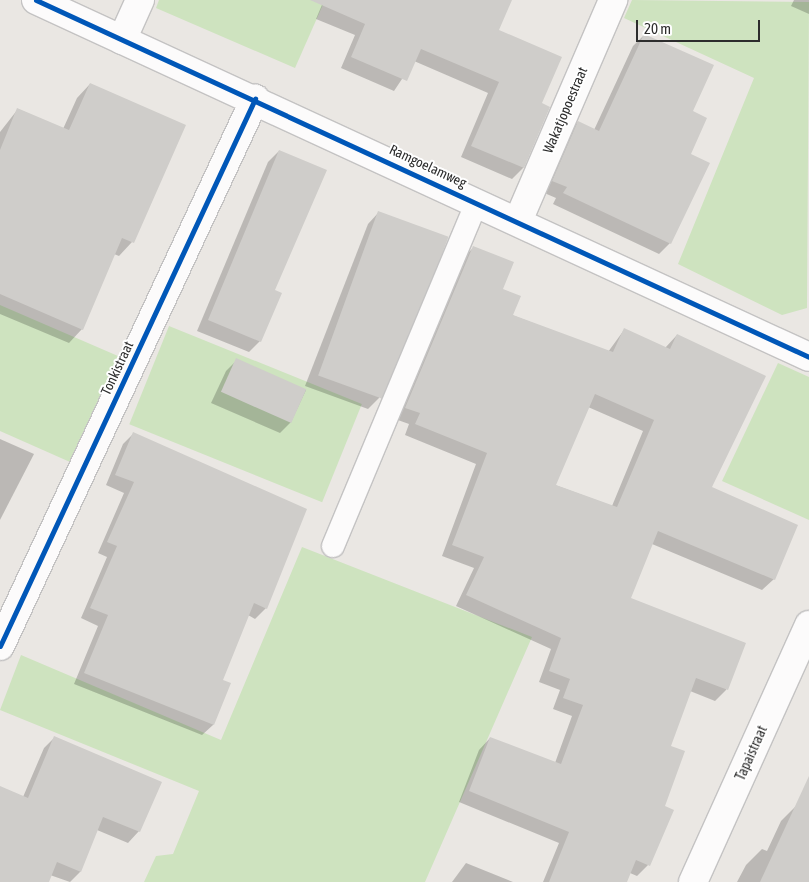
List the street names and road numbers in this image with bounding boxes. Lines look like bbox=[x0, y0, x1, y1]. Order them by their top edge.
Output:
street label: Wakatjopoestraat bbox=[539, 64, 591, 156]
street label: Ramgoelamweg bbox=[387, 141, 469, 191]
street label: Tonkistraat bbox=[97, 338, 137, 398]
street label: Tapaistraat bbox=[732, 723, 770, 783]

